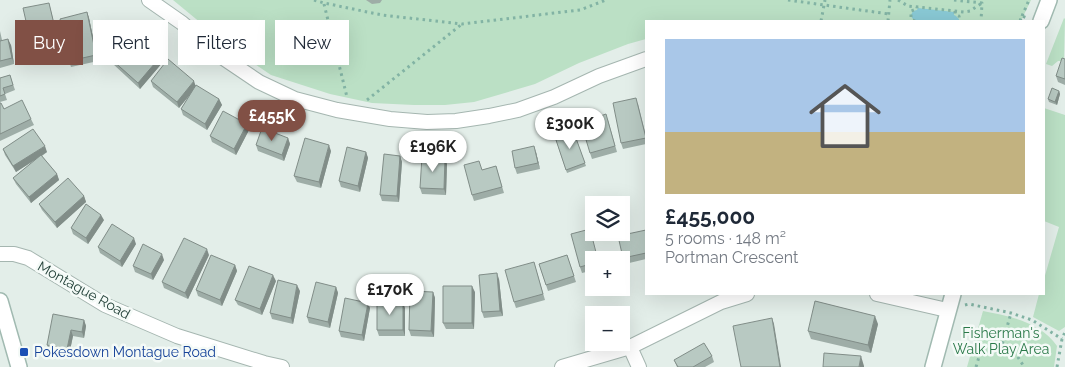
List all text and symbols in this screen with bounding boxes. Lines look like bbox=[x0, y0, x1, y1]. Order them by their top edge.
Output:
chip: Buy bbox=[15, 20, 83, 65]
chip: Rent bbox=[93, 20, 168, 65]
chip: Filters bbox=[178, 20, 265, 65]
chip: New bbox=[275, 20, 349, 65]
icon: home bbox=[800, 71, 890, 161]
pin: £455K bbox=[237, 100, 307, 142]
text: £455K bbox=[249, 106, 295, 125]
pin: £300K bbox=[535, 108, 605, 150]
text: £300K bbox=[546, 114, 594, 133]
pin: £196K bbox=[398, 130, 468, 173]
text: £196K bbox=[410, 137, 456, 156]
map controls bbox=[585, 196, 630, 351]
button: layers bbox=[585, 196, 630, 241]
text: £455,000 bbox=[665, 204, 755, 229]
text: 5 rooms · 148 m² bbox=[665, 229, 786, 248]
text: Portman Crescent bbox=[665, 248, 798, 267]
button: + bbox=[585, 251, 630, 296]
street label: Montague Road bbox=[35, 258, 133, 322]
pin: £170K bbox=[355, 274, 425, 316]
text: £170K bbox=[367, 280, 413, 299]
button: − bbox=[585, 306, 630, 351]
park label: Fisherman's Walk Play Area bbox=[953, 325, 1049, 357]
place label: Pokesdown Montague Road bbox=[34, 344, 216, 360]
marker: Pokesdown Montague Road bbox=[18, 346, 30, 358]

